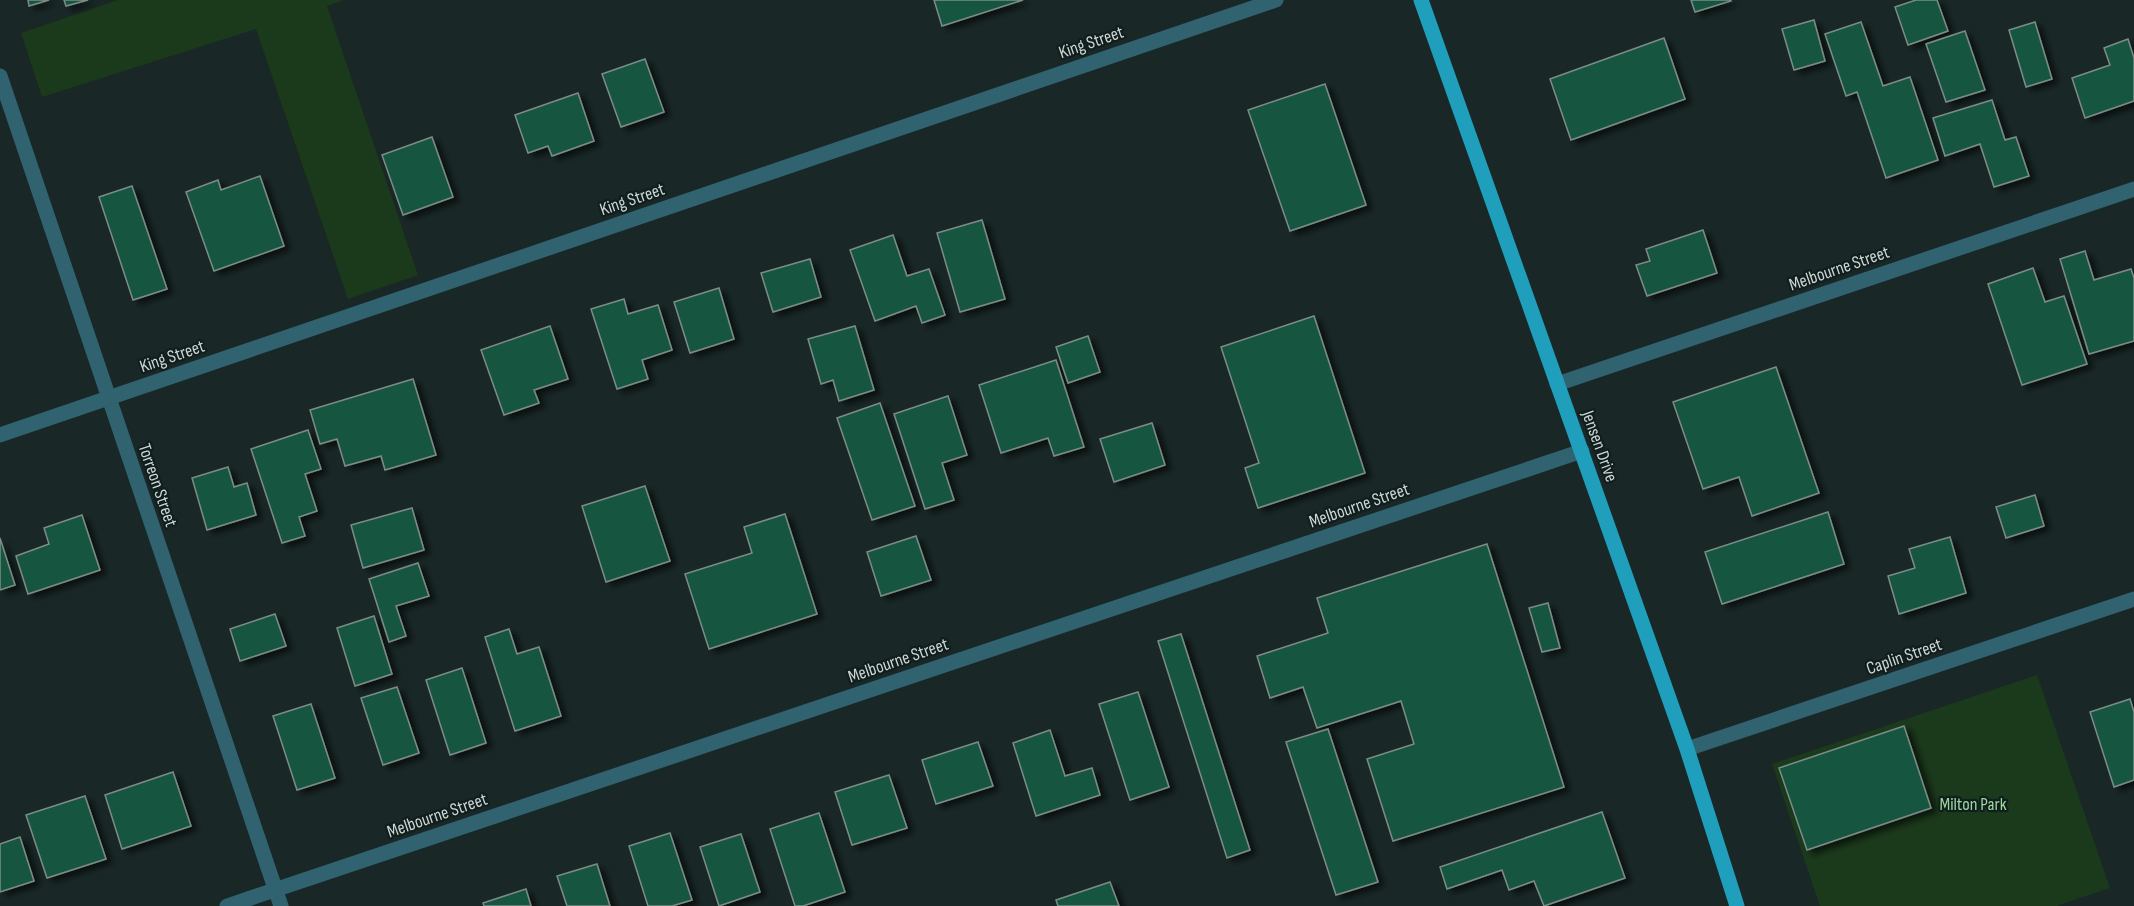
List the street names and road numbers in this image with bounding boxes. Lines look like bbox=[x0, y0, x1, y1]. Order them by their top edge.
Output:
street label: King Street bbox=[1056, 21, 1127, 63]
street label: King Street bbox=[597, 178, 668, 220]
street label: Melbourne Street bbox=[1786, 241, 1893, 295]
street label: King Street bbox=[137, 335, 208, 377]
street label: Jensen Drive bbox=[1577, 407, 1622, 485]
street label: Torreon Street bbox=[133, 441, 182, 530]
street label: Melbourne Street bbox=[1306, 478, 1413, 532]
street label: Melbourne Street bbox=[845, 633, 952, 687]
street label: Caplin Street bbox=[1864, 634, 1945, 679]
street label: Melbourne Street bbox=[384, 788, 491, 842]

